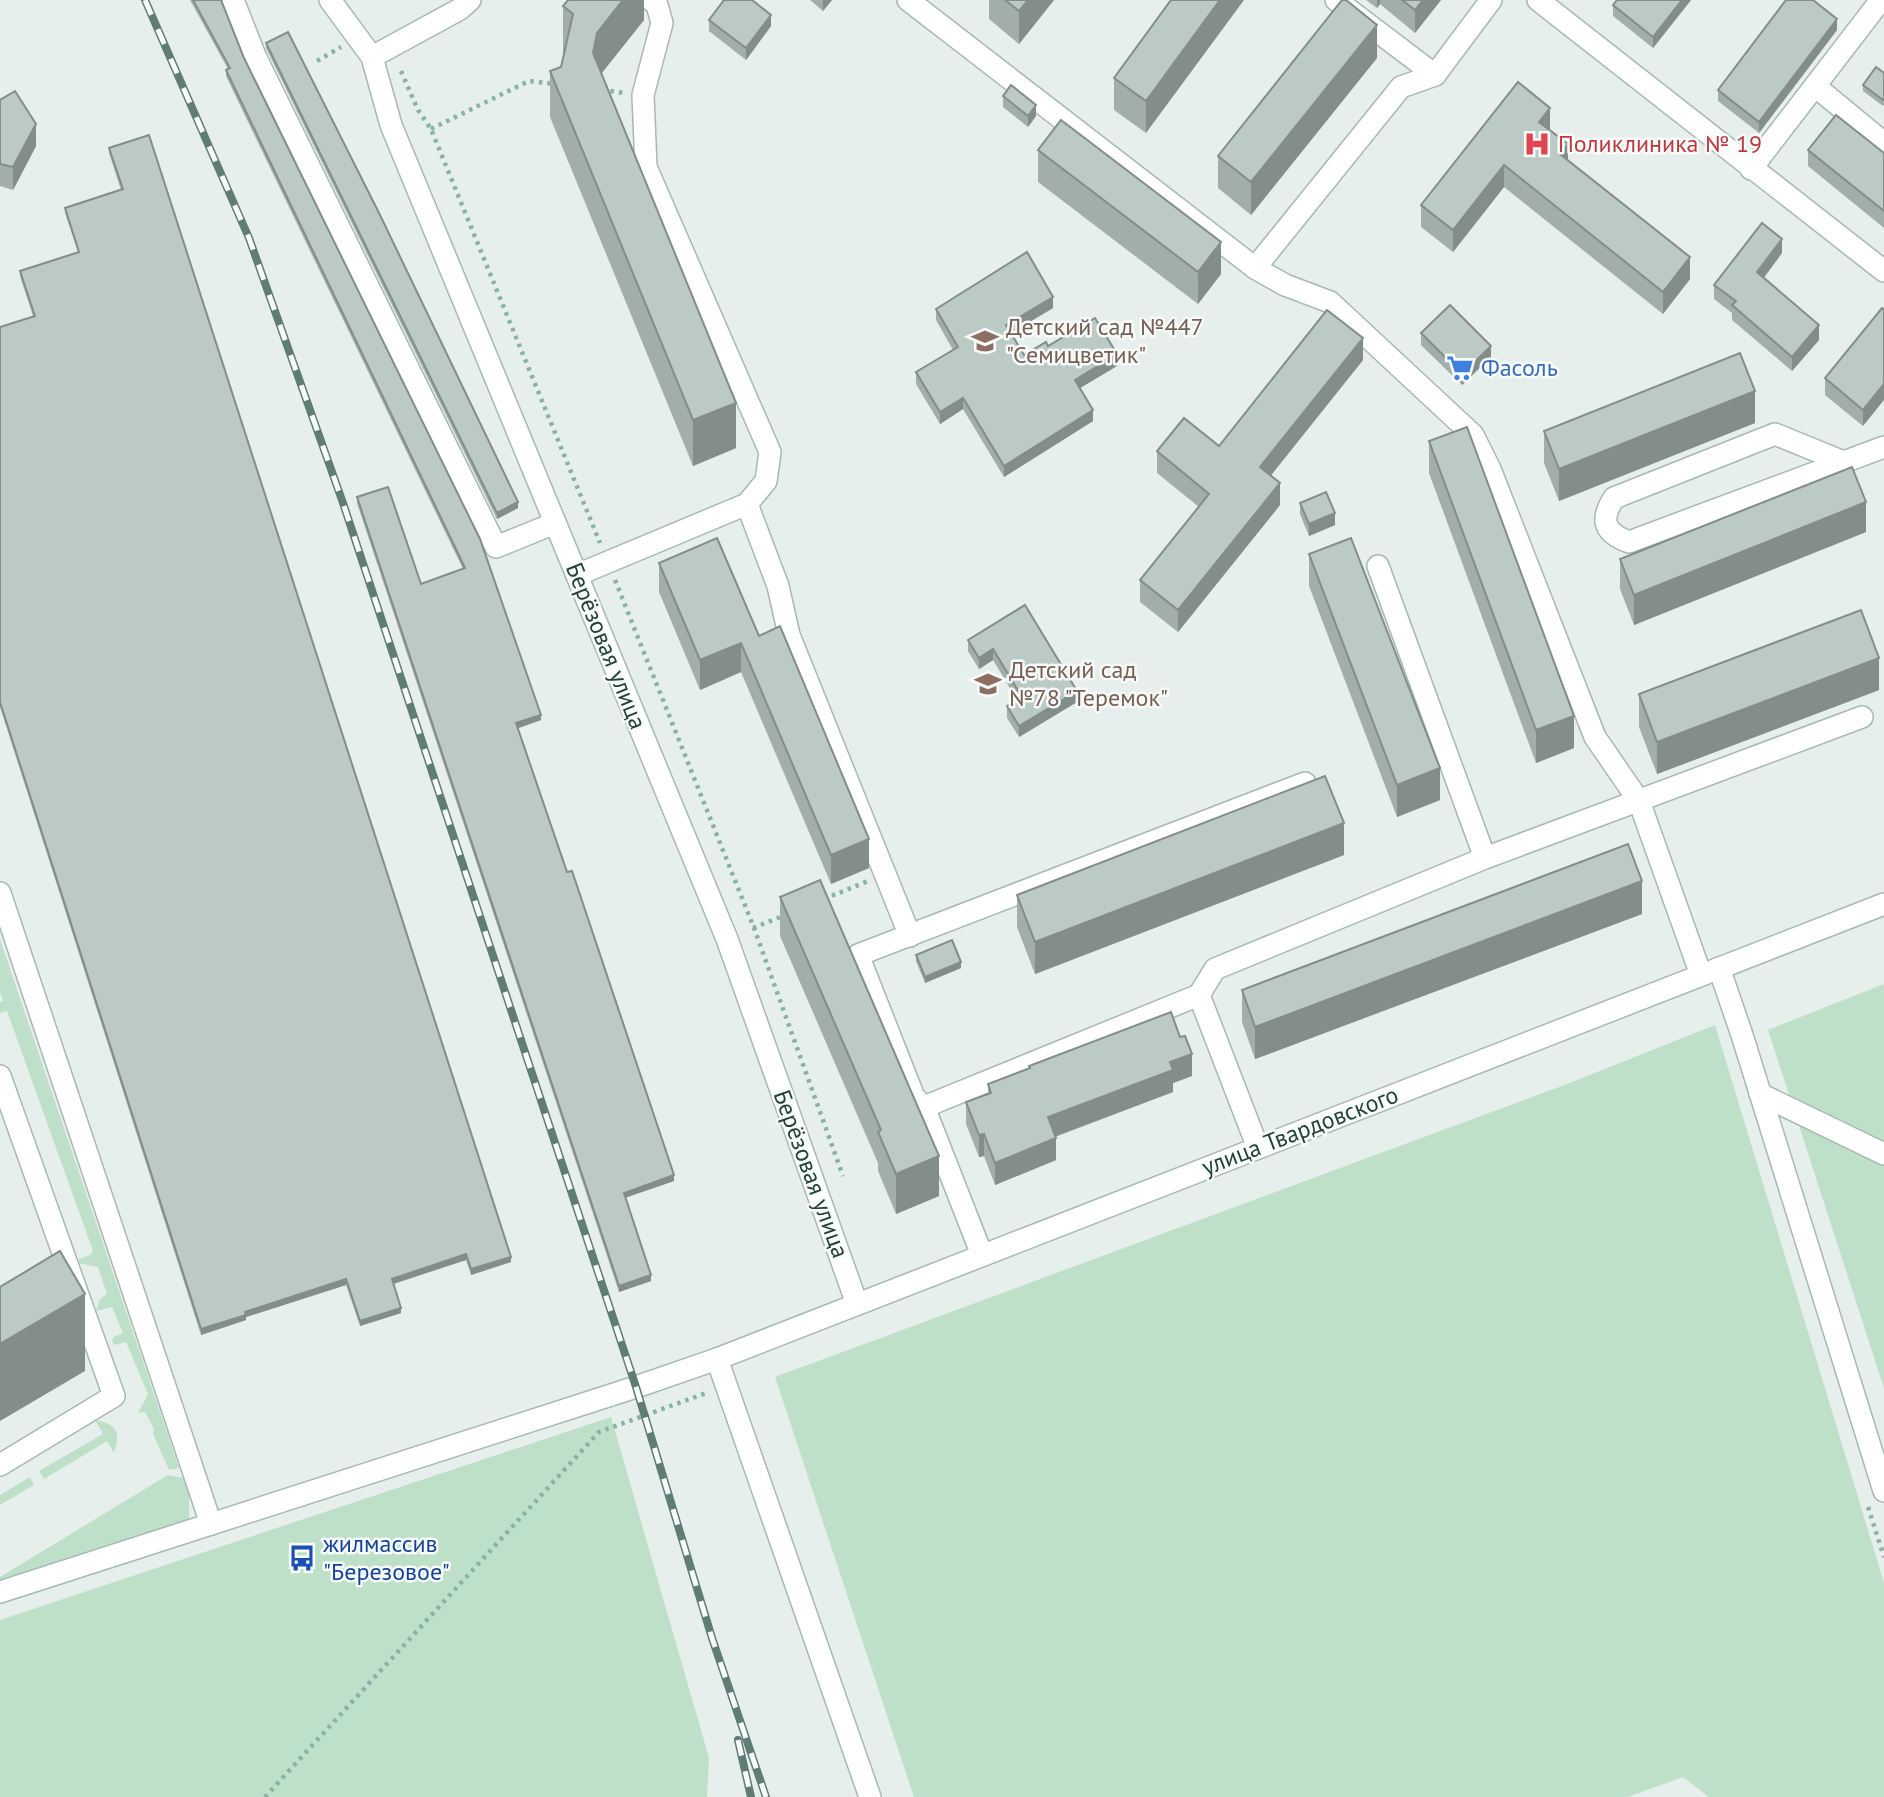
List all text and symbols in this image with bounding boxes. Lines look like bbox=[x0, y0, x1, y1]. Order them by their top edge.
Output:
place label: Поликлиника № 19 bbox=[1558, 128, 1762, 159]
hospital icon: Поликлиника № 19 bbox=[1522, 129, 1552, 159]
place label: Детский сад №447 "Семицветик" bbox=[1006, 311, 1204, 370]
school or university icon: Детский сад №447 "Семицветик" bbox=[970, 326, 1000, 356]
place label: Фасоль bbox=[1481, 352, 1558, 383]
supermarket icon: Фасоль bbox=[1445, 353, 1475, 383]
street label: Берёзовая улица bbox=[559, 558, 654, 734]
place label: Детский сад №78 "Теремок" bbox=[1009, 654, 1168, 713]
school or university icon: Детский сад №78 "Теремок" bbox=[973, 669, 1003, 699]
street label: улица Твардовского bbox=[1197, 1079, 1403, 1182]
street label: Берёзовая улица bbox=[767, 1085, 856, 1262]
place label: жилмассив "Березовое" bbox=[323, 1528, 450, 1587]
bus stop icon: жилмассив "Березовое" bbox=[287, 1543, 317, 1573]

